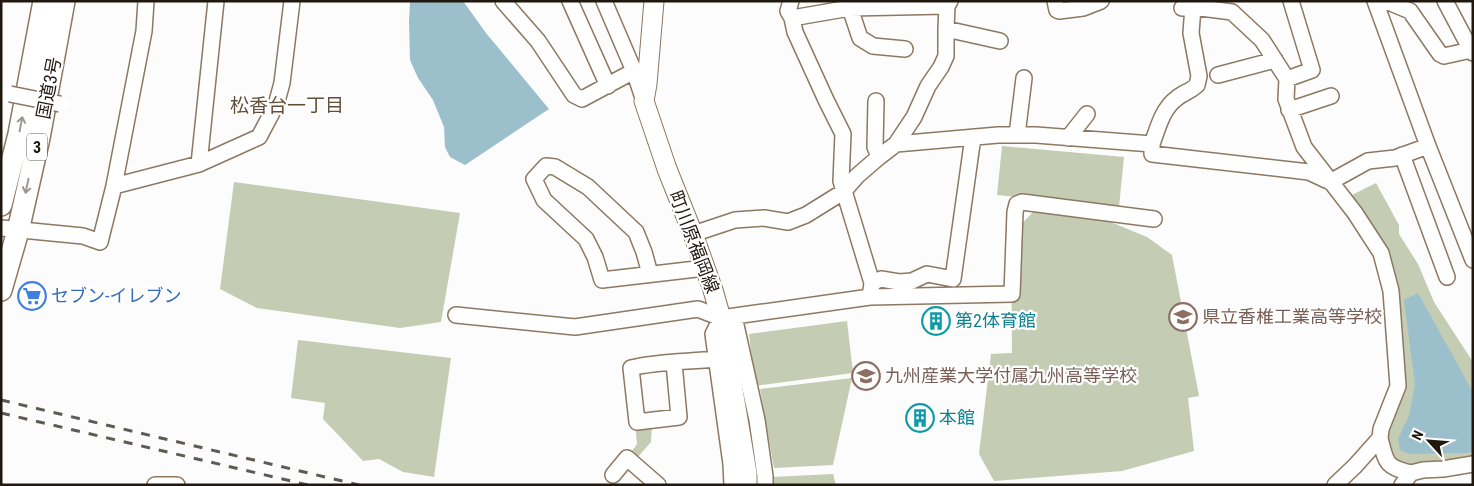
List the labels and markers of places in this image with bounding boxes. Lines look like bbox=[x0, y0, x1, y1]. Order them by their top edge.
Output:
supermarket icon: セブン-イレブン bbox=[17, 281, 47, 311]
place label: セブン-イレブン bbox=[51, 285, 181, 306]
school or university icon: 県立香椎工業高等学校 bbox=[1168, 302, 1198, 332]
building icon: 第2体育館 bbox=[921, 306, 951, 336]
place label: 県立香椎工業高等学校 bbox=[1202, 306, 1382, 327]
place label: 第2体育館 bbox=[955, 310, 1036, 331]
school or university icon: 九州産業大学付属九州高等学校 bbox=[851, 361, 881, 391]
place label: 九州産業大学付属九州高等学校 bbox=[885, 365, 1137, 386]
building icon: 本館 bbox=[905, 403, 935, 433]
place label: 本館 bbox=[939, 407, 975, 428]

